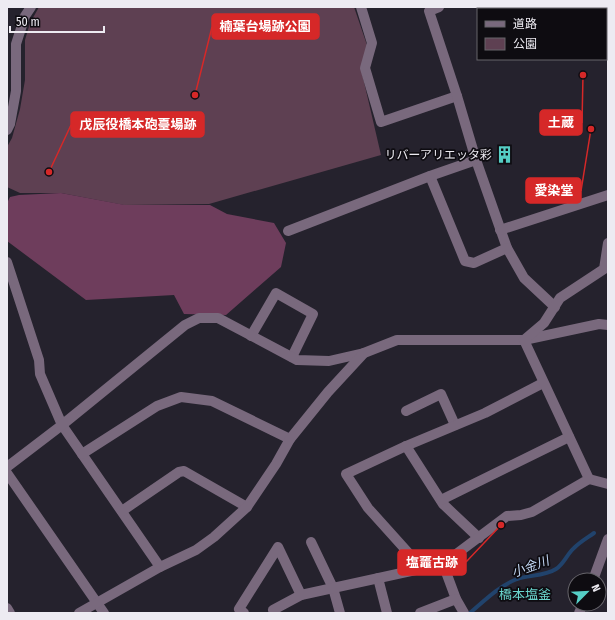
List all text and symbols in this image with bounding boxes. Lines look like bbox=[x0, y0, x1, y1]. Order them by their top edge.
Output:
scale bar bbox=[10, 8, 104, 34]
legend bbox=[477, 8, 607, 60]
callout: 楠葉台場跡公園 bbox=[212, 14, 319, 39]
text: 50 m bbox=[16, 15, 40, 29]
text: 道路 bbox=[513, 17, 537, 31]
text: 楠葉台場跡公園 bbox=[219, 19, 311, 34]
text: 公園 bbox=[513, 37, 537, 51]
callout: 土蔵 bbox=[540, 110, 582, 135]
callout: 戊辰役橋本砲臺場跡 bbox=[71, 112, 204, 137]
text: 土蔵 bbox=[548, 115, 574, 130]
text: 戊辰役橋本砲臺場跡 bbox=[79, 117, 197, 132]
building icon: リバーアリエッタ彩 bbox=[495, 145, 515, 165]
place label: リバーアリエッタ彩 bbox=[384, 148, 492, 162]
callout: 愛染堂 bbox=[526, 178, 581, 203]
text: 愛染堂 bbox=[534, 183, 574, 198]
callout: 塩竈古跡 bbox=[398, 550, 466, 575]
water label: 小金川 bbox=[509, 552, 553, 580]
text: 塩竈古跡 bbox=[406, 555, 458, 570]
north arrow bbox=[567, 572, 607, 612]
text: N bbox=[588, 582, 603, 594]
district label: 橋本塩釜 bbox=[499, 587, 551, 602]

